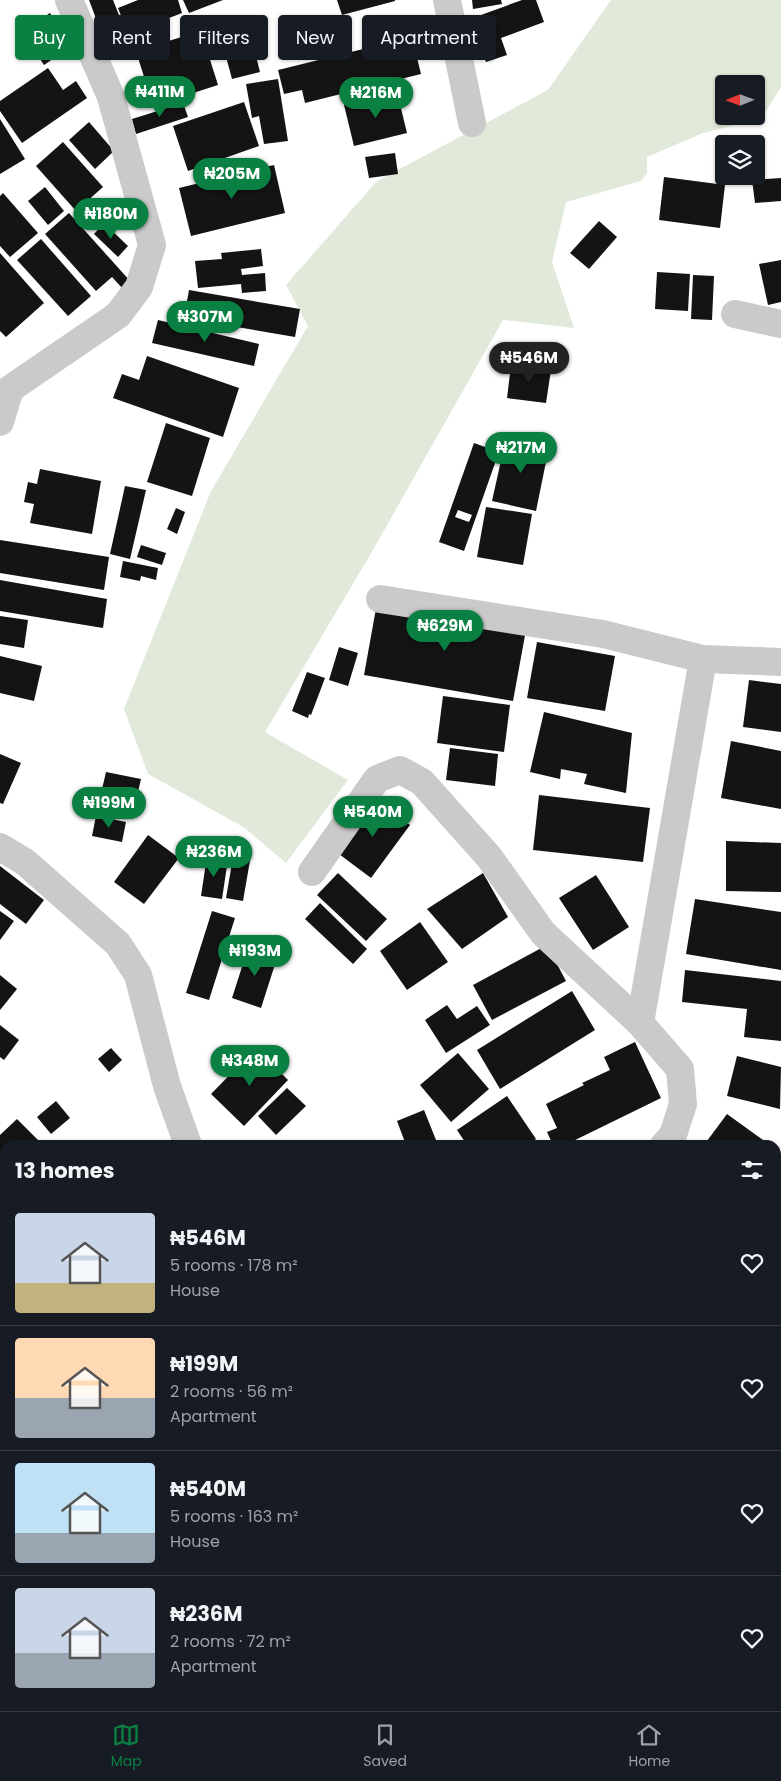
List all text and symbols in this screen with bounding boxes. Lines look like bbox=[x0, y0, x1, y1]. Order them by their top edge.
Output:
chip: Buy bbox=[15, 15, 84, 60]
chip: Rent bbox=[94, 15, 170, 60]
chip: Filters bbox=[180, 15, 268, 60]
chip: New bbox=[278, 15, 352, 60]
chip: Apartment bbox=[362, 15, 496, 60]
north arrow bbox=[715, 75, 765, 125]
map controls bbox=[715, 75, 765, 185]
pin: ₦411M bbox=[125, 76, 195, 118]
pin: ₦216M bbox=[341, 76, 411, 119]
text: ₦411M bbox=[135, 80, 185, 103]
text: ₦216M bbox=[350, 81, 402, 104]
button: layers bbox=[715, 135, 765, 185]
pin: ₦205M bbox=[197, 158, 267, 200]
text: ₦205M bbox=[204, 162, 260, 185]
pin: ₦180M bbox=[76, 198, 146, 240]
text: ₦180M bbox=[84, 202, 138, 225]
pin: ₦307M bbox=[170, 300, 240, 343]
text: ₦307M bbox=[178, 305, 232, 328]
pin: ₦546M bbox=[494, 342, 564, 384]
text: ₦546M bbox=[500, 346, 558, 369]
pin: ₦217M bbox=[486, 432, 556, 474]
text: ₦217M bbox=[496, 436, 546, 459]
pin: ₦629M bbox=[410, 610, 480, 652]
text: ₦629M bbox=[417, 614, 473, 637]
pin: ₦199M bbox=[74, 786, 144, 829]
text: ₦199M bbox=[83, 791, 135, 814]
pin: ₦540M bbox=[338, 796, 408, 838]
text: ₦540M bbox=[344, 800, 402, 823]
pin: ₦236M bbox=[179, 836, 249, 878]
text: ₦236M bbox=[186, 840, 242, 863]
pin: ₦193M bbox=[220, 934, 290, 977]
text: ₦193M bbox=[229, 939, 281, 962]
pin: ₦348M bbox=[215, 1044, 285, 1087]
text: ₦348M bbox=[221, 1049, 279, 1072]
text: 13 homes bbox=[15, 1156, 114, 1185]
icon: filters bbox=[738, 1156, 766, 1184]
text: ₦546M bbox=[170, 1223, 246, 1252]
icon: home bbox=[55, 1233, 115, 1293]
icon: heart bbox=[738, 1249, 766, 1277]
text: 5 rooms · 178 m² bbox=[170, 1254, 298, 1277]
text: House bbox=[170, 1279, 220, 1302]
text: ₦199M bbox=[170, 1349, 238, 1378]
icon: home bbox=[55, 1358, 115, 1418]
icon: heart bbox=[738, 1374, 766, 1402]
text: 2 rooms · 56 m² bbox=[170, 1380, 293, 1403]
text: Apartment bbox=[170, 1405, 257, 1428]
text: ₦540M bbox=[170, 1474, 246, 1503]
icon: home bbox=[55, 1483, 115, 1543]
icon: heart bbox=[738, 1499, 766, 1527]
text: 5 rooms · 163 m² bbox=[170, 1505, 298, 1528]
text: House bbox=[170, 1530, 220, 1553]
text: ₦236M bbox=[170, 1599, 243, 1628]
icon: home bbox=[55, 1608, 115, 1668]
icon: heart bbox=[738, 1624, 766, 1652]
text: 2 rooms · 72 m² bbox=[170, 1630, 291, 1653]
text: Apartment bbox=[170, 1655, 257, 1678]
tab: Map bbox=[111, 1721, 142, 1772]
tab: Saved bbox=[363, 1721, 407, 1772]
tab: Home bbox=[628, 1721, 670, 1772]

